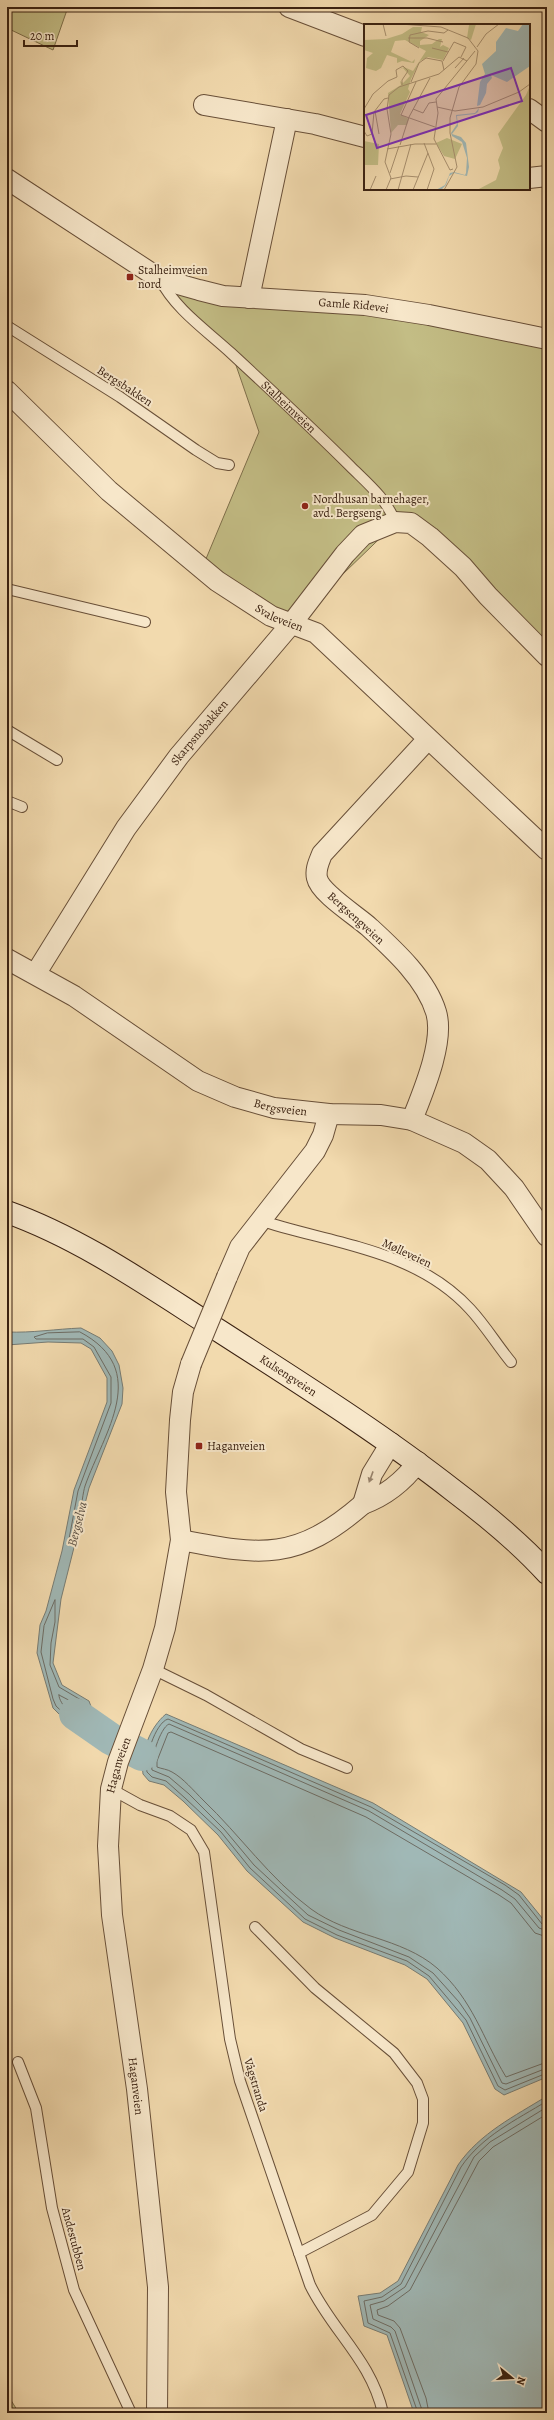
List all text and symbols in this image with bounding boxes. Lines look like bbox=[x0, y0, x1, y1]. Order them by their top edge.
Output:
scale bar bbox=[24, 22, 77, 48]
inset map bbox=[364, 24, 530, 190]
text: 20 m bbox=[30, 28, 54, 44]
place label: Stalheimveien nord bbox=[138, 262, 208, 292]
marker: Stalheimveien nord bbox=[125, 272, 135, 282]
street label: Gamle Ridevei bbox=[318, 294, 390, 317]
street label: Bergsbakken bbox=[94, 362, 156, 410]
street label: Stalheimveien bbox=[258, 377, 320, 437]
place label: Nordhusan barnehager, avd. Bergseng bbox=[313, 491, 429, 521]
marker: Nordhusan barnehager, avd. Bergseng bbox=[300, 501, 310, 511]
street label: Svaleveien bbox=[252, 600, 306, 636]
street label: Skarpsnobakken bbox=[167, 696, 232, 769]
street label: Bergsengveien bbox=[324, 888, 388, 948]
street label: Bergsveien bbox=[252, 1095, 308, 1120]
street label: Mølleveien bbox=[380, 1235, 435, 1272]
street label: Kulsengveien bbox=[256, 1351, 320, 1400]
place label: Haganveien bbox=[207, 1438, 265, 1454]
marker: Haganveien bbox=[194, 1441, 204, 1451]
one-way arrow bbox=[368, 1471, 374, 1483]
water label: Bergselva bbox=[63, 1500, 91, 1548]
street label: Haganveien bbox=[102, 1734, 135, 1795]
street label: Vågstranda bbox=[240, 2055, 272, 2114]
street label: Haganveien bbox=[125, 2056, 148, 2116]
street label: Andestubben bbox=[58, 2205, 90, 2273]
north arrow bbox=[492, 2358, 532, 2398]
text: N bbox=[513, 2375, 529, 2387]

